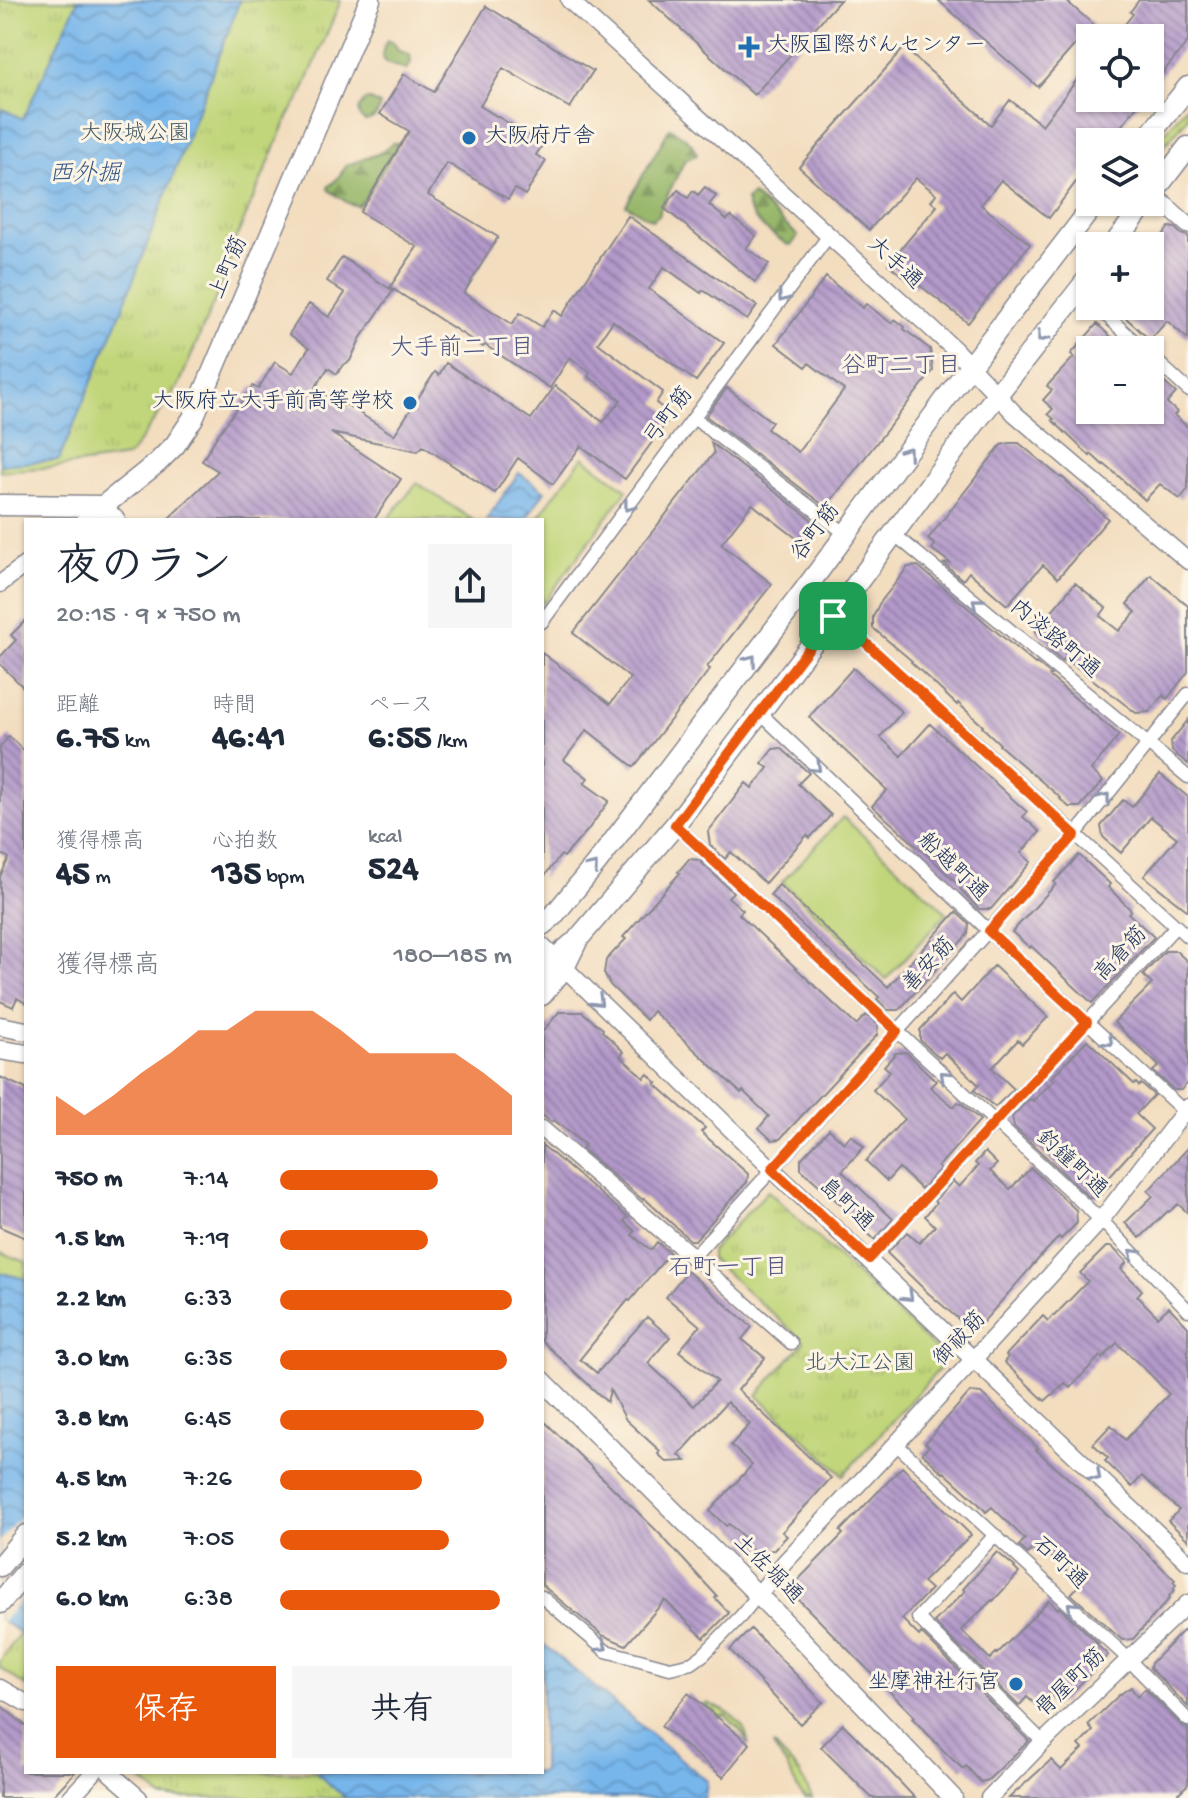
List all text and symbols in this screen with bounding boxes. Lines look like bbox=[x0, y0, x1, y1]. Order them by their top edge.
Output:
map controls bbox=[1076, 24, 1164, 424]
button: locate bbox=[1076, 24, 1164, 112]
place label: 大阪国際がんセンター bbox=[767, 33, 986, 60]
marker: 大阪国際がんセンター bbox=[738, 36, 760, 58]
park label: 大阪城公園 bbox=[80, 121, 190, 148]
place label: 大阪府庁舎 bbox=[485, 123, 595, 151]
button: layers bbox=[1076, 128, 1164, 216]
marker: 大阪府庁舎 bbox=[460, 129, 478, 147]
water label: 西外掘 bbox=[49, 160, 123, 190]
street label: 大手通 bbox=[861, 231, 928, 296]
street label: 上町筋 bbox=[204, 232, 255, 303]
button: + bbox=[1076, 232, 1164, 320]
one-way arrow bbox=[779, 288, 793, 303]
one-way arrow bbox=[1037, 328, 1051, 343]
district label: 大手前二丁目 bbox=[390, 334, 534, 364]
button: − bbox=[1076, 336, 1164, 424]
district label: 谷町二丁目 bbox=[841, 353, 961, 382]
street label: 弓町筋 bbox=[639, 382, 700, 451]
place label: 大阪府立大手前高等学校 bbox=[152, 388, 394, 416]
marker: 大阪府立大手前高等学校 bbox=[401, 394, 419, 412]
one-way arrow bbox=[897, 446, 912, 461]
one-way arrow bbox=[624, 497, 638, 512]
street label: 谷町筋 bbox=[786, 498, 847, 567]
button: share bbox=[428, 544, 512, 628]
text: 夜のラン bbox=[56, 545, 232, 597]
pin bbox=[799, 582, 867, 650]
icon: arrive bbox=[811, 594, 855, 638]
street label: 内淡路町通 bbox=[1004, 594, 1105, 685]
one-way arrow bbox=[971, 598, 986, 612]
text: 20:15 · 9 × 750 m bbox=[56, 601, 241, 632]
one-way arrow bbox=[741, 654, 755, 669]
text: 距離 bbox=[56, 694, 100, 720]
text: 時間 bbox=[212, 694, 256, 720]
text: ペース bbox=[368, 694, 433, 720]
text: 6.75 bbox=[56, 720, 119, 760]
text: 46:41 bbox=[212, 720, 286, 760]
text: 6:55 bbox=[368, 720, 432, 760]
text: km bbox=[119, 729, 150, 755]
text: /km bbox=[432, 729, 468, 755]
one-way arrow bbox=[807, 757, 822, 771]
one-way arrow bbox=[1095, 792, 1109, 807]
text: kcal bbox=[368, 825, 402, 851]
street label: 船越町通 bbox=[911, 827, 993, 908]
text: 獲得標高 bbox=[56, 830, 144, 856]
text: 心拍数 bbox=[212, 830, 278, 856]
text: 524 bbox=[368, 851, 419, 891]
text: 45 bbox=[56, 856, 90, 896]
text: 135 bbox=[212, 856, 261, 896]
one-way arrow bbox=[584, 861, 598, 876]
text: m bbox=[90, 865, 111, 891]
text: bpm bbox=[261, 865, 305, 891]
street label: 高倉筋 bbox=[1089, 921, 1154, 988]
street label: 善安筋 bbox=[897, 932, 962, 999]
text: 180–185 m bbox=[394, 942, 512, 973]
text: 獲得標高 bbox=[56, 952, 160, 983]
one-way arrow bbox=[589, 992, 603, 1006]
one-way arrow bbox=[1099, 1031, 1113, 1046]
one-way arrow bbox=[940, 1071, 955, 1085]
street label: 釣鐘町通 bbox=[1030, 1125, 1113, 1205]
text: 750 m bbox=[56, 1165, 123, 1196]
text: 7:14 bbox=[184, 1165, 228, 1196]
street label: 島町通 bbox=[812, 1173, 879, 1238]
text: 1.5 km bbox=[56, 1225, 125, 1256]
text: 7:19 bbox=[184, 1225, 229, 1256]
one-way arrow bbox=[1129, 1249, 1143, 1263]
district label: 石町一丁目 bbox=[668, 1255, 788, 1284]
text: 2.2 km bbox=[56, 1285, 126, 1316]
text: 6:33 bbox=[184, 1285, 232, 1316]
one-way arrow bbox=[899, 1287, 913, 1301]
street label: 御祓筋 bbox=[928, 1306, 993, 1373]
text: 3.0 km bbox=[56, 1345, 129, 1376]
text: 6:35 bbox=[184, 1345, 233, 1376]
park label: 北大江公園 bbox=[805, 1351, 915, 1378]
text: 3.8 km bbox=[56, 1405, 128, 1436]
text: 6:45 bbox=[184, 1405, 231, 1436]
text: 4.5 km bbox=[56, 1465, 126, 1496]
text: 7:26 bbox=[184, 1465, 232, 1496]
one-way arrow bbox=[1087, 1466, 1101, 1481]
text: 5.2 km bbox=[56, 1525, 127, 1556]
text: 7:05 bbox=[184, 1525, 234, 1556]
street label: 土佐堀通 bbox=[727, 1529, 808, 1610]
street label: 石町通 bbox=[1026, 1532, 1092, 1596]
text: 6.0 km bbox=[56, 1585, 128, 1616]
text: 6:38 bbox=[184, 1585, 233, 1616]
one-way arrow bbox=[1067, 1601, 1081, 1616]
one-way arrow bbox=[594, 1636, 608, 1651]
street label: 骨屋町筋 bbox=[1031, 1643, 1113, 1724]
button: 保存 bbox=[56, 1666, 276, 1758]
button: 共有 bbox=[292, 1666, 512, 1758]
place label: 坐摩神社行宮 bbox=[868, 1669, 1000, 1697]
marker: 坐摩神社行宮 bbox=[1007, 1675, 1025, 1693]

